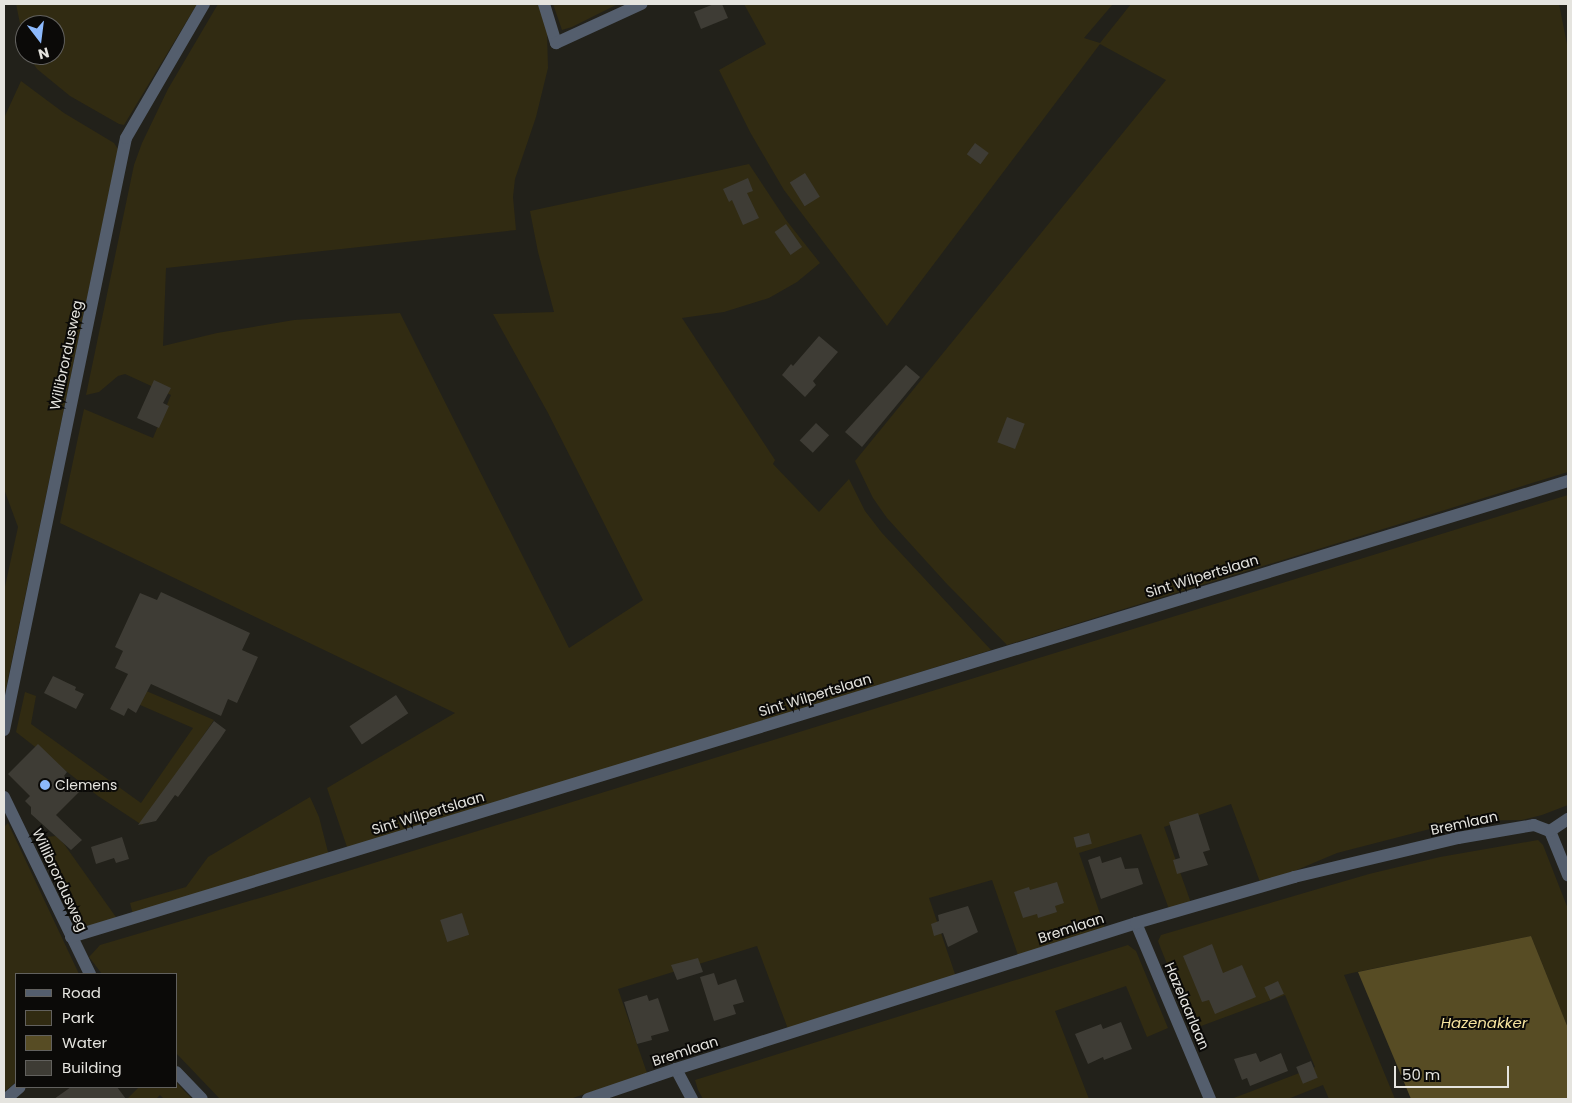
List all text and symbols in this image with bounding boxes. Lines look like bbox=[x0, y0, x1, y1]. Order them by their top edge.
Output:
north arrow bbox=[15, 15, 65, 65]
text: N bbox=[36, 43, 51, 65]
street label: Willibrordusweg bbox=[46, 299, 86, 411]
street label: Sint Wilpertslaan bbox=[1144, 551, 1260, 601]
street label: Sint Wilpertslaan bbox=[757, 670, 873, 720]
place label: Clemens bbox=[55, 777, 117, 793]
marker: Clemens bbox=[39, 779, 51, 791]
street label: Sint Wilpertslaan bbox=[370, 788, 486, 838]
street label: Bremlaan bbox=[1429, 808, 1499, 838]
street label: Willibrordusweg bbox=[29, 826, 91, 934]
street label: Bremlaan bbox=[1036, 909, 1106, 947]
street label: Hazelaarlaan bbox=[1161, 960, 1213, 1052]
legend bbox=[15, 973, 178, 1088]
text: Road bbox=[62, 982, 101, 1003]
text: Park bbox=[62, 1007, 94, 1028]
water label: Hazenakker bbox=[1441, 1014, 1527, 1032]
text: Water bbox=[62, 1032, 107, 1053]
street label: Bremlaan bbox=[650, 1032, 720, 1070]
scale bar bbox=[1397, 1056, 1512, 1088]
text: Building bbox=[62, 1057, 122, 1078]
text: 50 m bbox=[1402, 1064, 1440, 1085]

